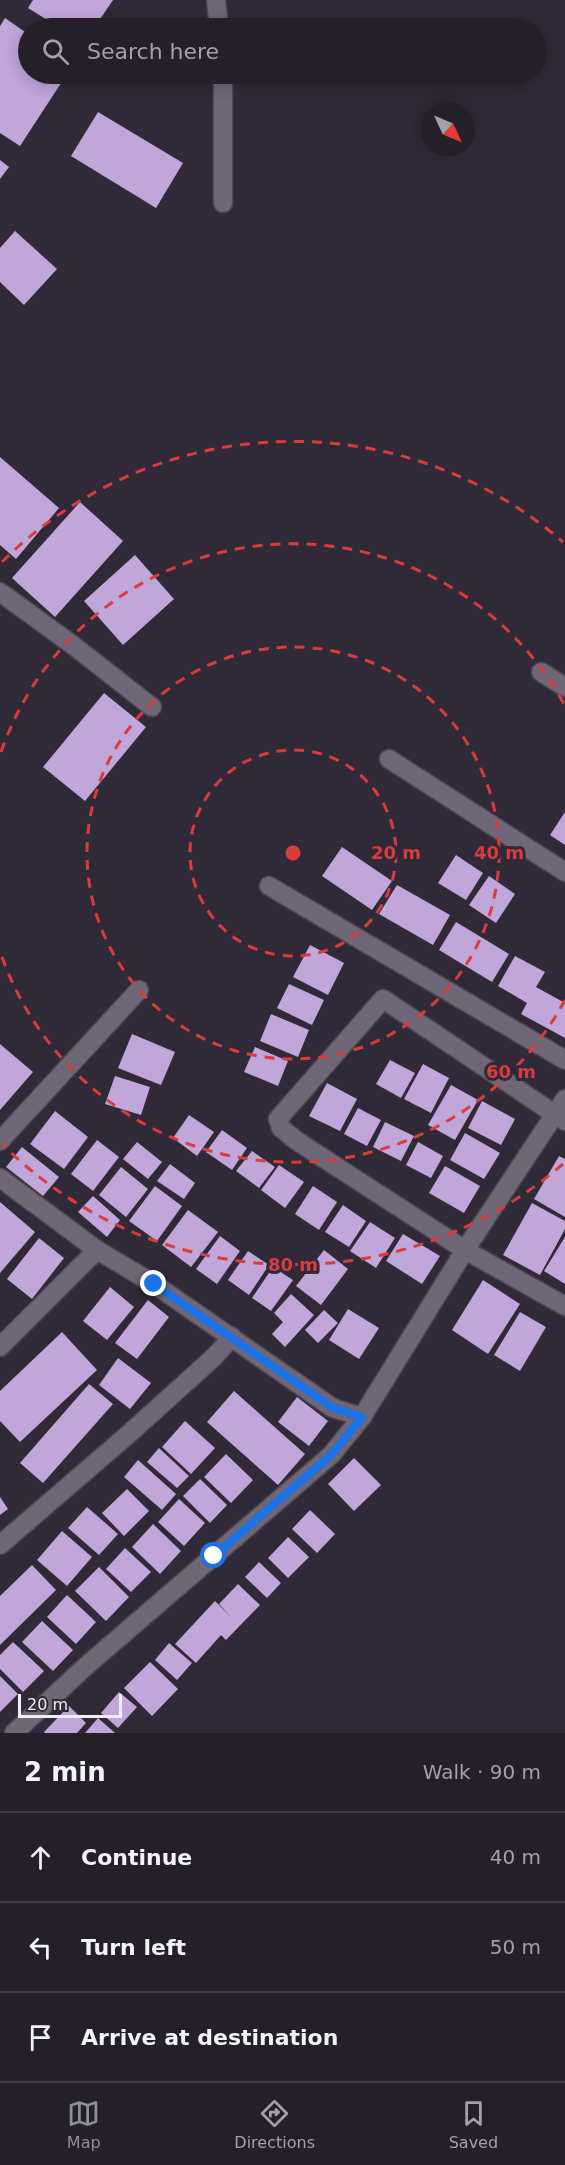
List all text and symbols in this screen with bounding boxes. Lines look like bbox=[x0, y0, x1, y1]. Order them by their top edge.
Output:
search box bbox=[18, 18, 547, 84]
icon: search bbox=[39, 35, 72, 68]
text: Search here bbox=[87, 39, 219, 64]
north arrow bbox=[421, 102, 475, 156]
text: 20 m bbox=[371, 842, 421, 863]
text: 40 m bbox=[474, 842, 524, 863]
centre of rings bbox=[283, 843, 303, 863]
text: 60 m bbox=[486, 1061, 536, 1082]
text: 80 m bbox=[268, 1254, 318, 1275]
route end bbox=[140, 1270, 166, 1296]
route start bbox=[200, 1542, 226, 1568]
scale bar bbox=[18, 1691, 122, 1718]
text: 20 m bbox=[27, 1695, 68, 1714]
text: 2 min bbox=[24, 1757, 106, 1787]
text: Walk · 90 m bbox=[423, 1760, 541, 1784]
icon: ahead bbox=[24, 1841, 57, 1874]
text: Continue bbox=[81, 1845, 192, 1870]
text: 40 m bbox=[490, 1845, 541, 1869]
icon: left bbox=[24, 1931, 57, 1964]
text: Turn left bbox=[81, 1935, 186, 1960]
text: 50 m bbox=[490, 1935, 541, 1959]
icon: arrive bbox=[24, 2021, 57, 2054]
text: Arrive at destination bbox=[81, 2025, 338, 2050]
tab: Map bbox=[67, 2097, 101, 2152]
tab: Directions bbox=[234, 2097, 315, 2152]
tab: Saved bbox=[449, 2097, 498, 2152]

